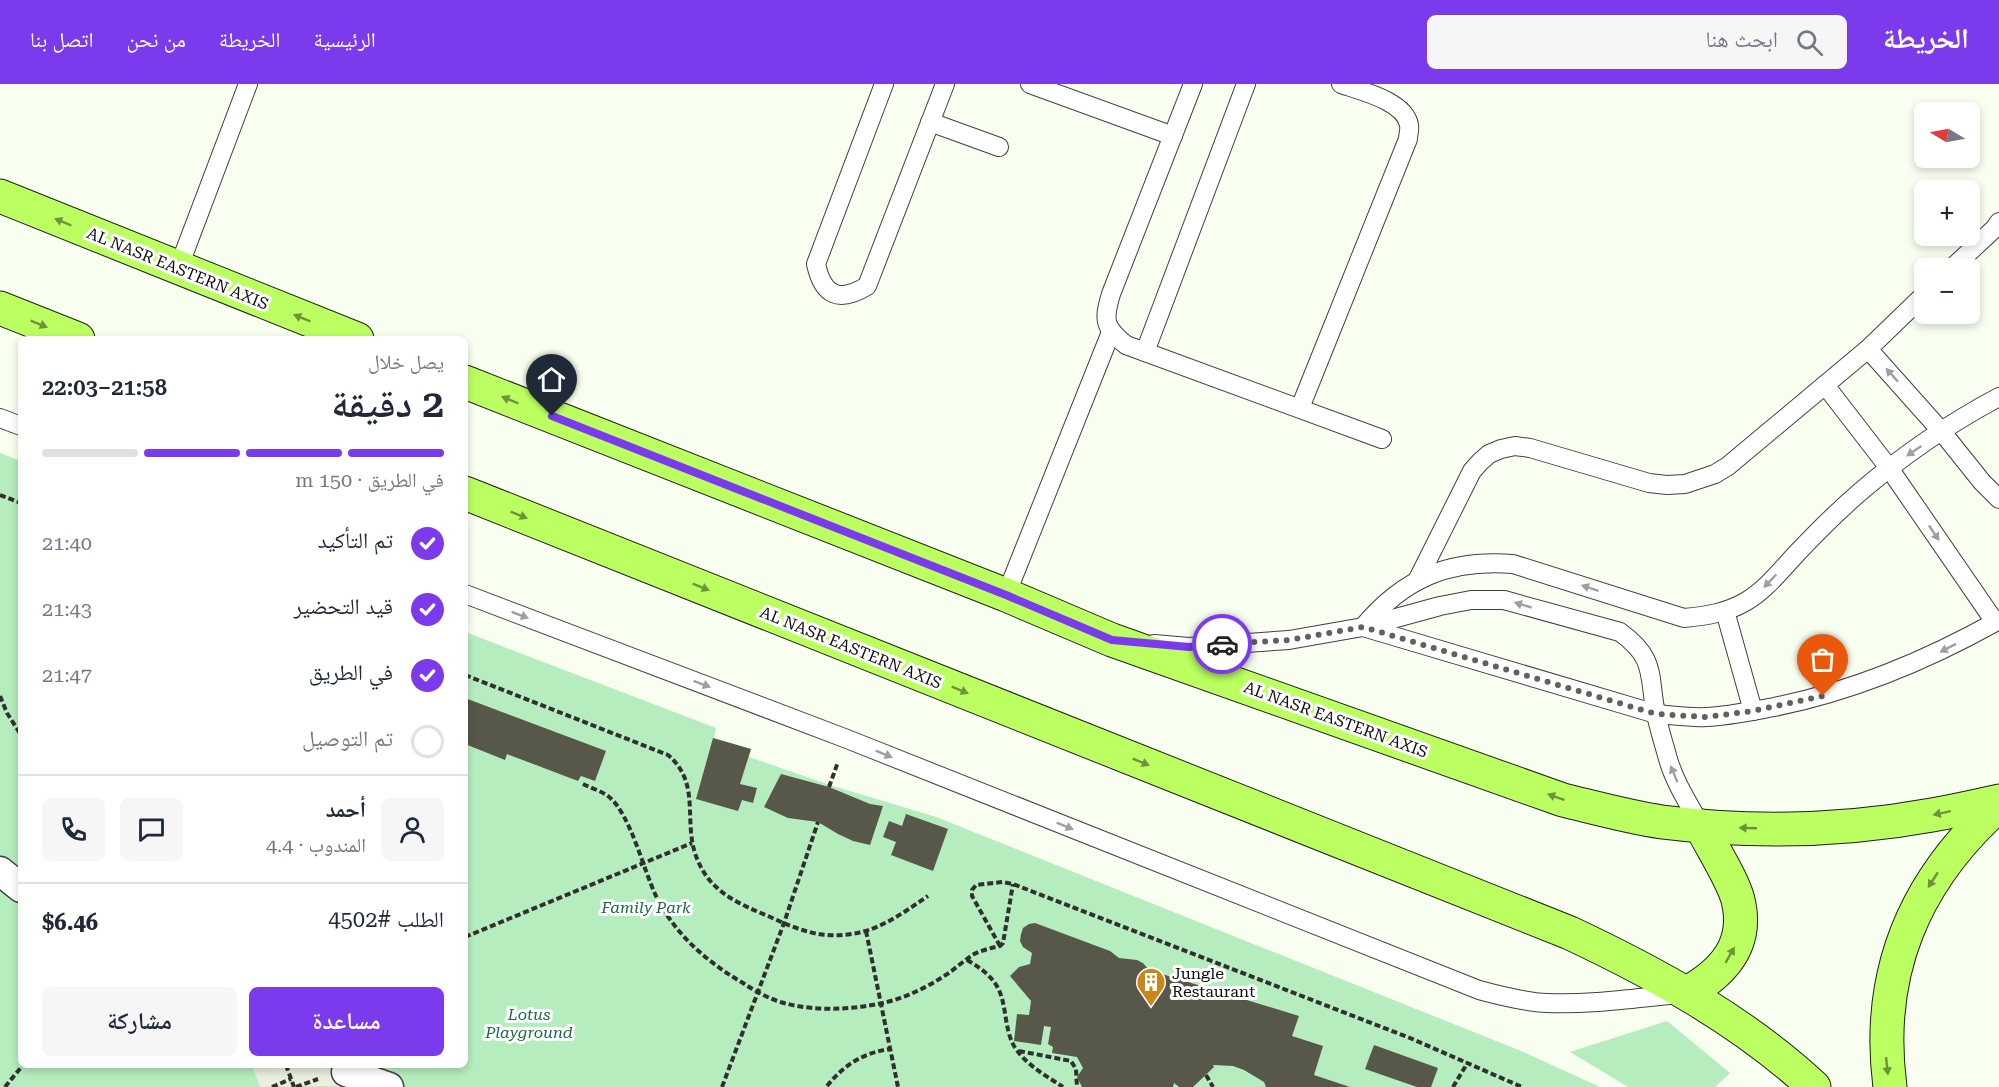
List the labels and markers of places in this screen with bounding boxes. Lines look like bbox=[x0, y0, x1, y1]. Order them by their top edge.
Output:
pin bbox=[526, 354, 577, 416]
pin bbox=[1797, 634, 1848, 696]
place label: Jungle Restaurant bbox=[1172, 964, 1255, 1001]
building icon: Jungle Restaurant bbox=[1135, 966, 1167, 1008]

